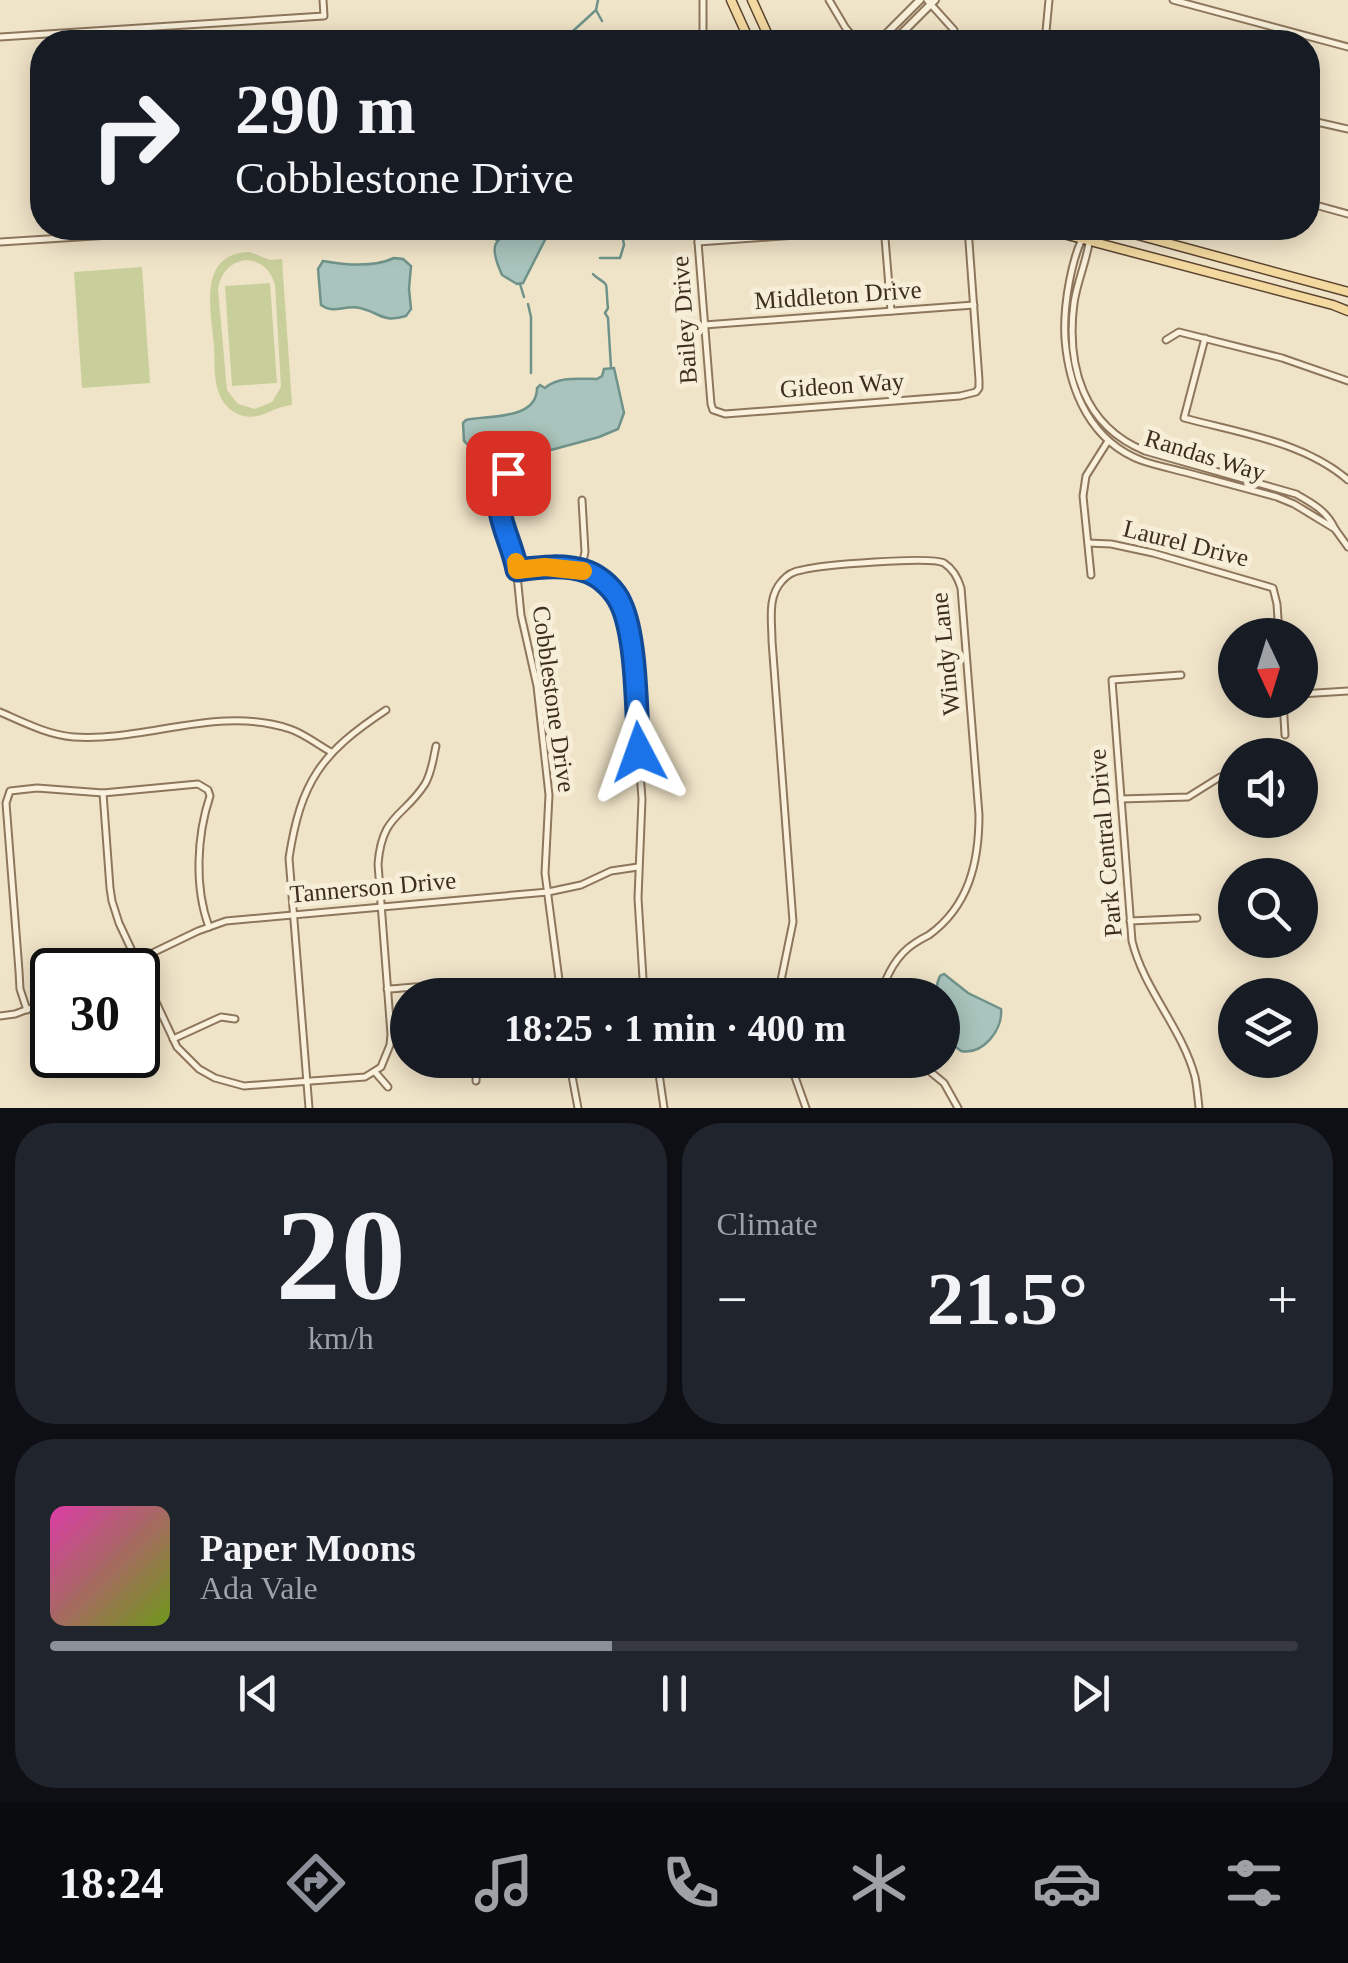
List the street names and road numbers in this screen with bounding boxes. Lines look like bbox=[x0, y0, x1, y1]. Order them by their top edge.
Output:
street label: Bailey Drive bbox=[666, 255, 702, 385]
street label: Middleton Drive bbox=[754, 276, 922, 314]
street label: Gideon Way bbox=[779, 367, 906, 403]
street label: Randas Way bbox=[1141, 424, 1269, 486]
street label: Laurel Drive bbox=[1120, 514, 1252, 572]
street label: Windy Lane bbox=[925, 591, 965, 717]
street label: Cobblestone Drive bbox=[528, 604, 580, 794]
street label: Park Central Drive bbox=[1083, 748, 1127, 938]
street label: Tannerson Drive bbox=[289, 866, 457, 908]

